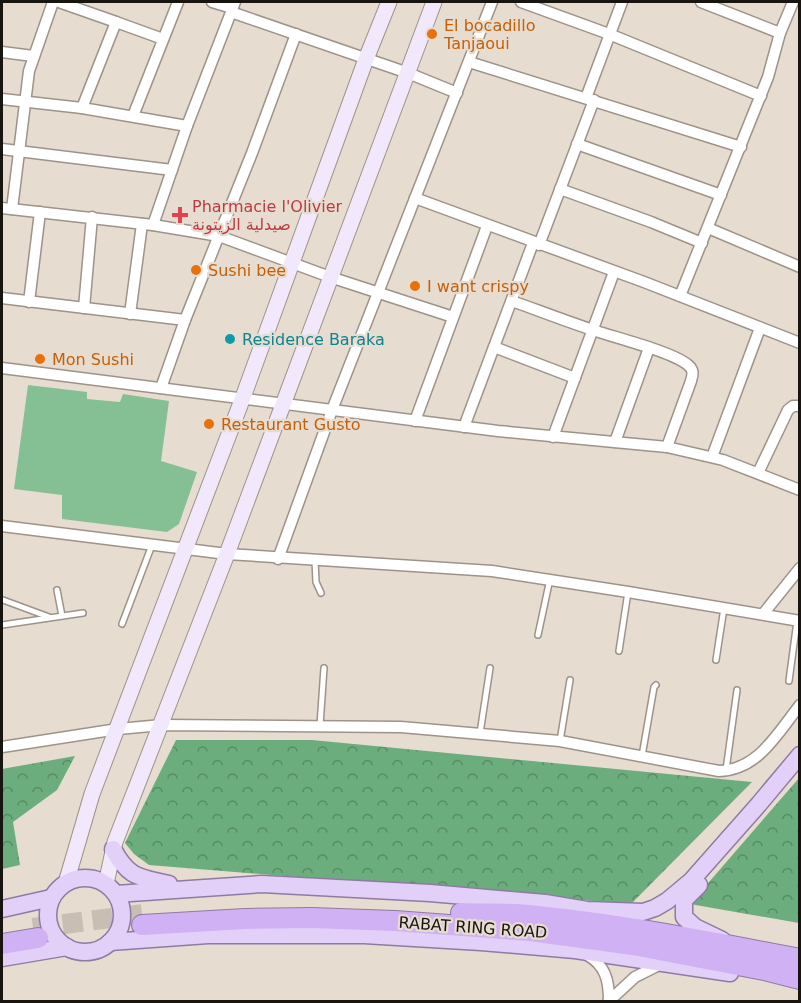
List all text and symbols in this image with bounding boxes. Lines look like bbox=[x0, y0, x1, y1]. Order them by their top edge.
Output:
place label: El bocadillo Tanjaoui bbox=[443, 16, 535, 53]
marker: El bocadillo Tanjaoui bbox=[425, 27, 439, 41]
place label: Pharmacie l'Olivier صيدلية الزيتونة bbox=[192, 197, 343, 235]
marker: Pharmacie l'Olivier صيدلية الزيتونة bbox=[173, 208, 187, 222]
place label: Sushi bee bbox=[208, 261, 286, 280]
marker: Sushi bee bbox=[189, 263, 203, 277]
place label: I want crispy bbox=[427, 277, 529, 296]
marker: I want crispy bbox=[408, 279, 422, 293]
place label: Residence Baraka bbox=[242, 330, 385, 349]
marker: Residence Baraka bbox=[223, 332, 237, 346]
place label: Mon Sushi bbox=[52, 350, 134, 369]
marker: Mon Sushi bbox=[33, 352, 47, 366]
place label: Restaurant Gusto bbox=[221, 415, 361, 434]
marker: Restaurant Gusto bbox=[202, 417, 216, 431]
street label: RABAT RING ROAD bbox=[398, 913, 548, 942]

